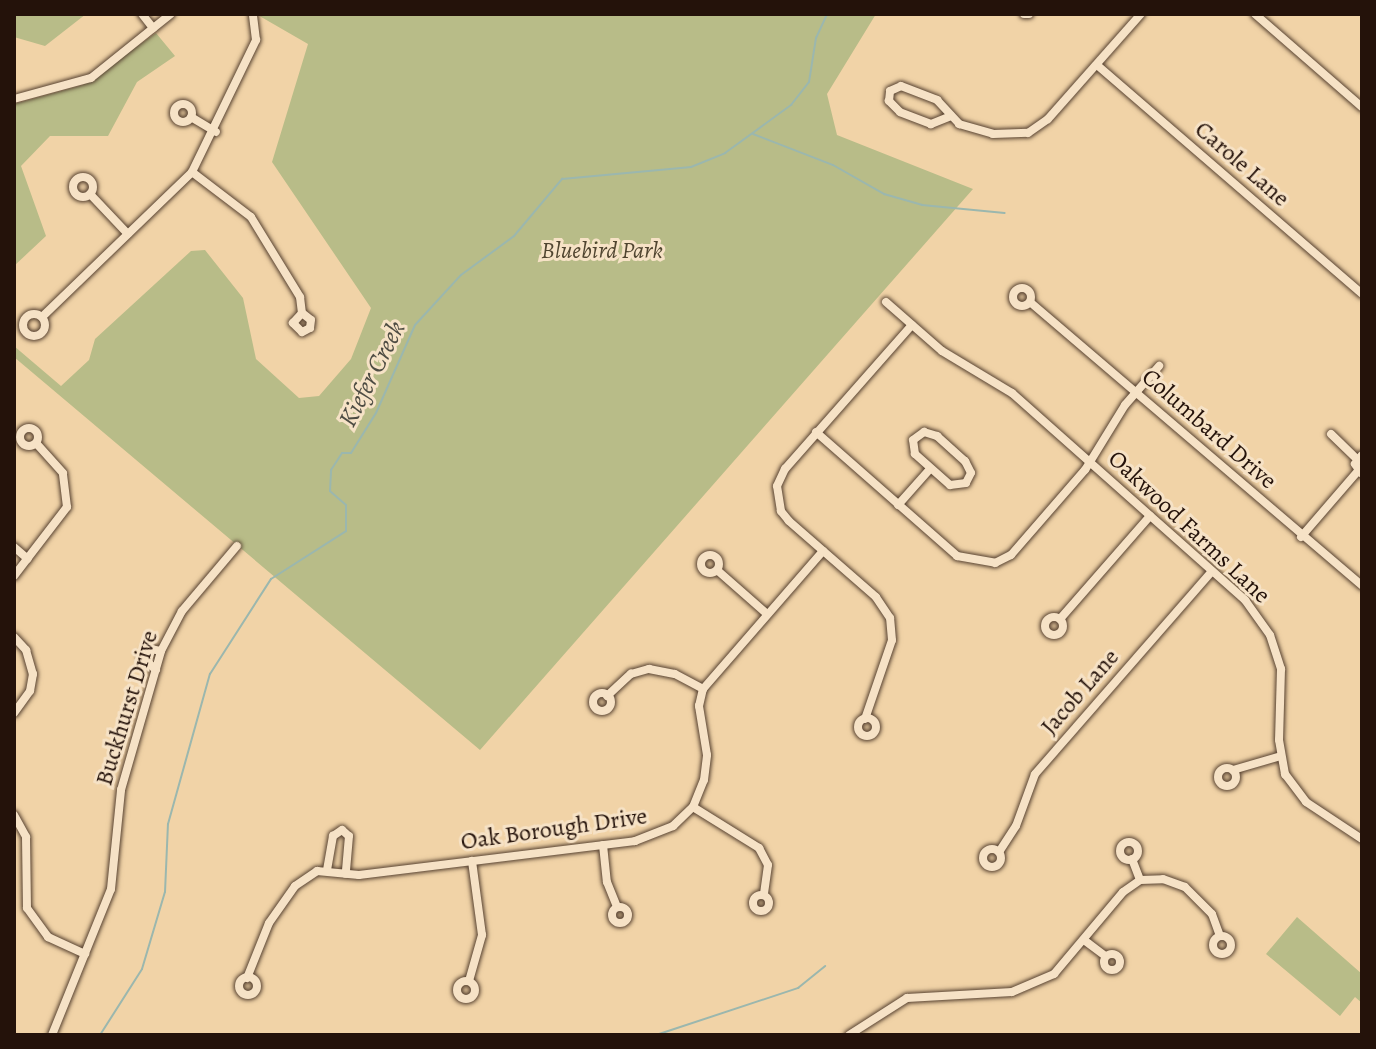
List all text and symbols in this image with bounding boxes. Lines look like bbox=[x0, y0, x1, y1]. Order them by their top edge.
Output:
street label: Carole Lane bbox=[1189, 115, 1295, 213]
park label: Bluebird Park bbox=[541, 237, 663, 265]
water label: Kiefer Creek bbox=[332, 316, 412, 432]
street label: Columbard Drive bbox=[1136, 363, 1282, 495]
street label: Oakwood Farms Lane bbox=[1102, 444, 1276, 610]
street label: Buckhurst Drive bbox=[90, 627, 164, 789]
street label: Jacob Lane bbox=[1035, 643, 1125, 741]
street label: Oak Borough Drive bbox=[459, 802, 649, 856]

